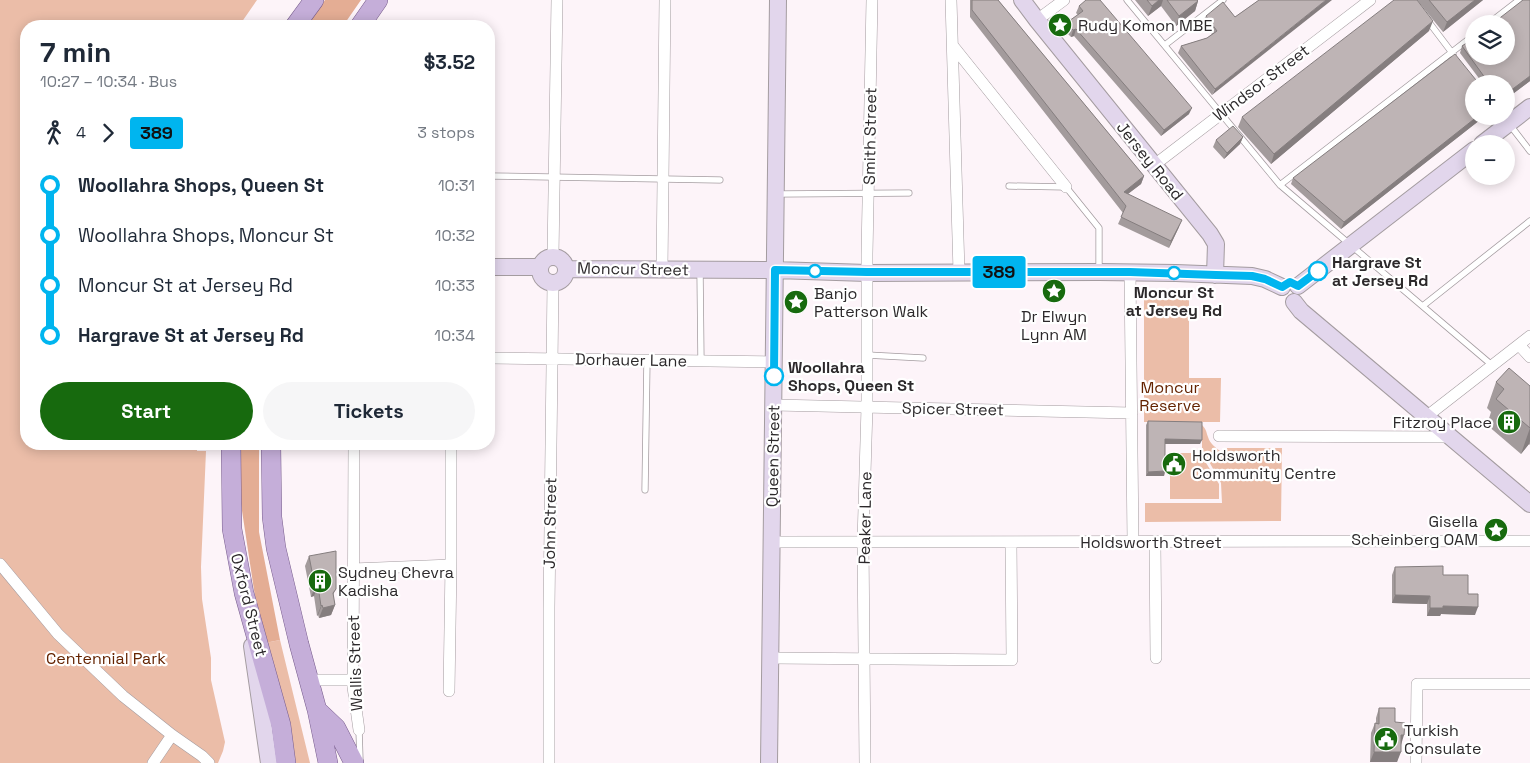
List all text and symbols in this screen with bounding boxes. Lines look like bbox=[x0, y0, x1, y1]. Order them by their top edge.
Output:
place icon: Rudy Komon MBE bbox=[1047, 12, 1073, 38]
place label: Rudy Komon MBE bbox=[1078, 15, 1212, 36]
map controls bbox=[1465, 15, 1515, 185]
button: layers bbox=[1465, 15, 1515, 65]
text: 7 min bbox=[40, 34, 111, 70]
street label: Windsor Street bbox=[1209, 40, 1313, 126]
text: $3.52 bbox=[424, 50, 475, 75]
text: 10:27 – 10:34 · Bus bbox=[40, 71, 177, 92]
button: + bbox=[1465, 75, 1515, 125]
street label: Smith Street bbox=[859, 87, 881, 185]
street label: Jersey Road bbox=[1112, 117, 1188, 205]
icon: walk bbox=[40, 119, 68, 147]
icon: forward bbox=[94, 119, 122, 147]
text: 389 bbox=[140, 121, 173, 144]
text: 4 bbox=[76, 122, 86, 143]
text: 3 stops bbox=[417, 122, 475, 143]
button: − bbox=[1465, 135, 1515, 185]
text: Woollahra Shops, Queen St bbox=[78, 173, 324, 198]
text: 10:31 bbox=[438, 175, 475, 196]
text: Woollahra Shops, Moncur St bbox=[78, 223, 334, 248]
text: 10:32 bbox=[435, 225, 475, 246]
place label: Hargrave St at Jersey Rd bbox=[1332, 252, 1428, 291]
line badge: 389 bbox=[970, 256, 1028, 288]
street label: Moncur Street bbox=[577, 258, 689, 280]
text: 389 bbox=[983, 260, 1015, 283]
marker: Hargrave St at Jersey Rd bbox=[1308, 261, 1328, 281]
unlabelled marker bbox=[808, 264, 822, 278]
marker: Moncur St at Jersey Rd bbox=[1167, 266, 1181, 280]
text: Moncur St at Jersey Rd bbox=[78, 273, 293, 298]
text: 10:33 bbox=[435, 275, 475, 296]
place icon: Dr Elwyn Lynn AM bbox=[1041, 278, 1067, 304]
place label: Moncur St at Jersey Rd bbox=[1126, 282, 1222, 321]
place label: Banjo Patterson Walk bbox=[814, 283, 929, 322]
place icon: Banjo Patterson Walk bbox=[783, 289, 809, 315]
place label: Dr Elwyn Lynn AM bbox=[1021, 306, 1087, 345]
text: Hargrave St at Jersey Rd bbox=[78, 323, 304, 348]
text: 10:34 bbox=[434, 325, 475, 346]
street label: Dorhauer Lane bbox=[575, 349, 687, 371]
place label: Woollahra Shops, Queen St bbox=[788, 357, 914, 396]
marker: Woollahra Shops, Queen St bbox=[764, 366, 784, 386]
park label: Moncur Reserve bbox=[1139, 377, 1201, 416]
button: Start bbox=[40, 382, 253, 440]
button: Tickets bbox=[263, 382, 475, 440]
street label: Spicer Street bbox=[902, 398, 1004, 420]
street label: Queen Street bbox=[762, 405, 784, 507]
building icon: Fitzroy Place bbox=[1496, 409, 1522, 435]
place label: Fitzroy Place bbox=[1393, 412, 1492, 433]
place label: Holdsworth Community Centre bbox=[1192, 445, 1336, 484]
public building icon: Holdsworth Community Centre bbox=[1161, 451, 1187, 477]
street label: Peaker Lane bbox=[854, 471, 876, 565]
street label: John Street bbox=[539, 477, 561, 569]
place label: Gisella Scheinberg OAM bbox=[1351, 511, 1478, 550]
place icon: Gisella Scheinberg OAM bbox=[1483, 517, 1509, 543]
street label: Holdsworth Street bbox=[1080, 532, 1222, 553]
street label: Oxford Street bbox=[226, 551, 272, 659]
place label: Sydney Chevra Kadisha bbox=[338, 562, 454, 601]
building icon: Sydney Chevra Kadisha bbox=[307, 568, 333, 594]
street label: Wallis Street bbox=[343, 615, 367, 711]
park label: Centennial Park bbox=[46, 648, 166, 669]
place label: Turkish Consulate bbox=[1404, 720, 1481, 759]
public building icon: Turkish Consulate bbox=[1373, 726, 1399, 752]

